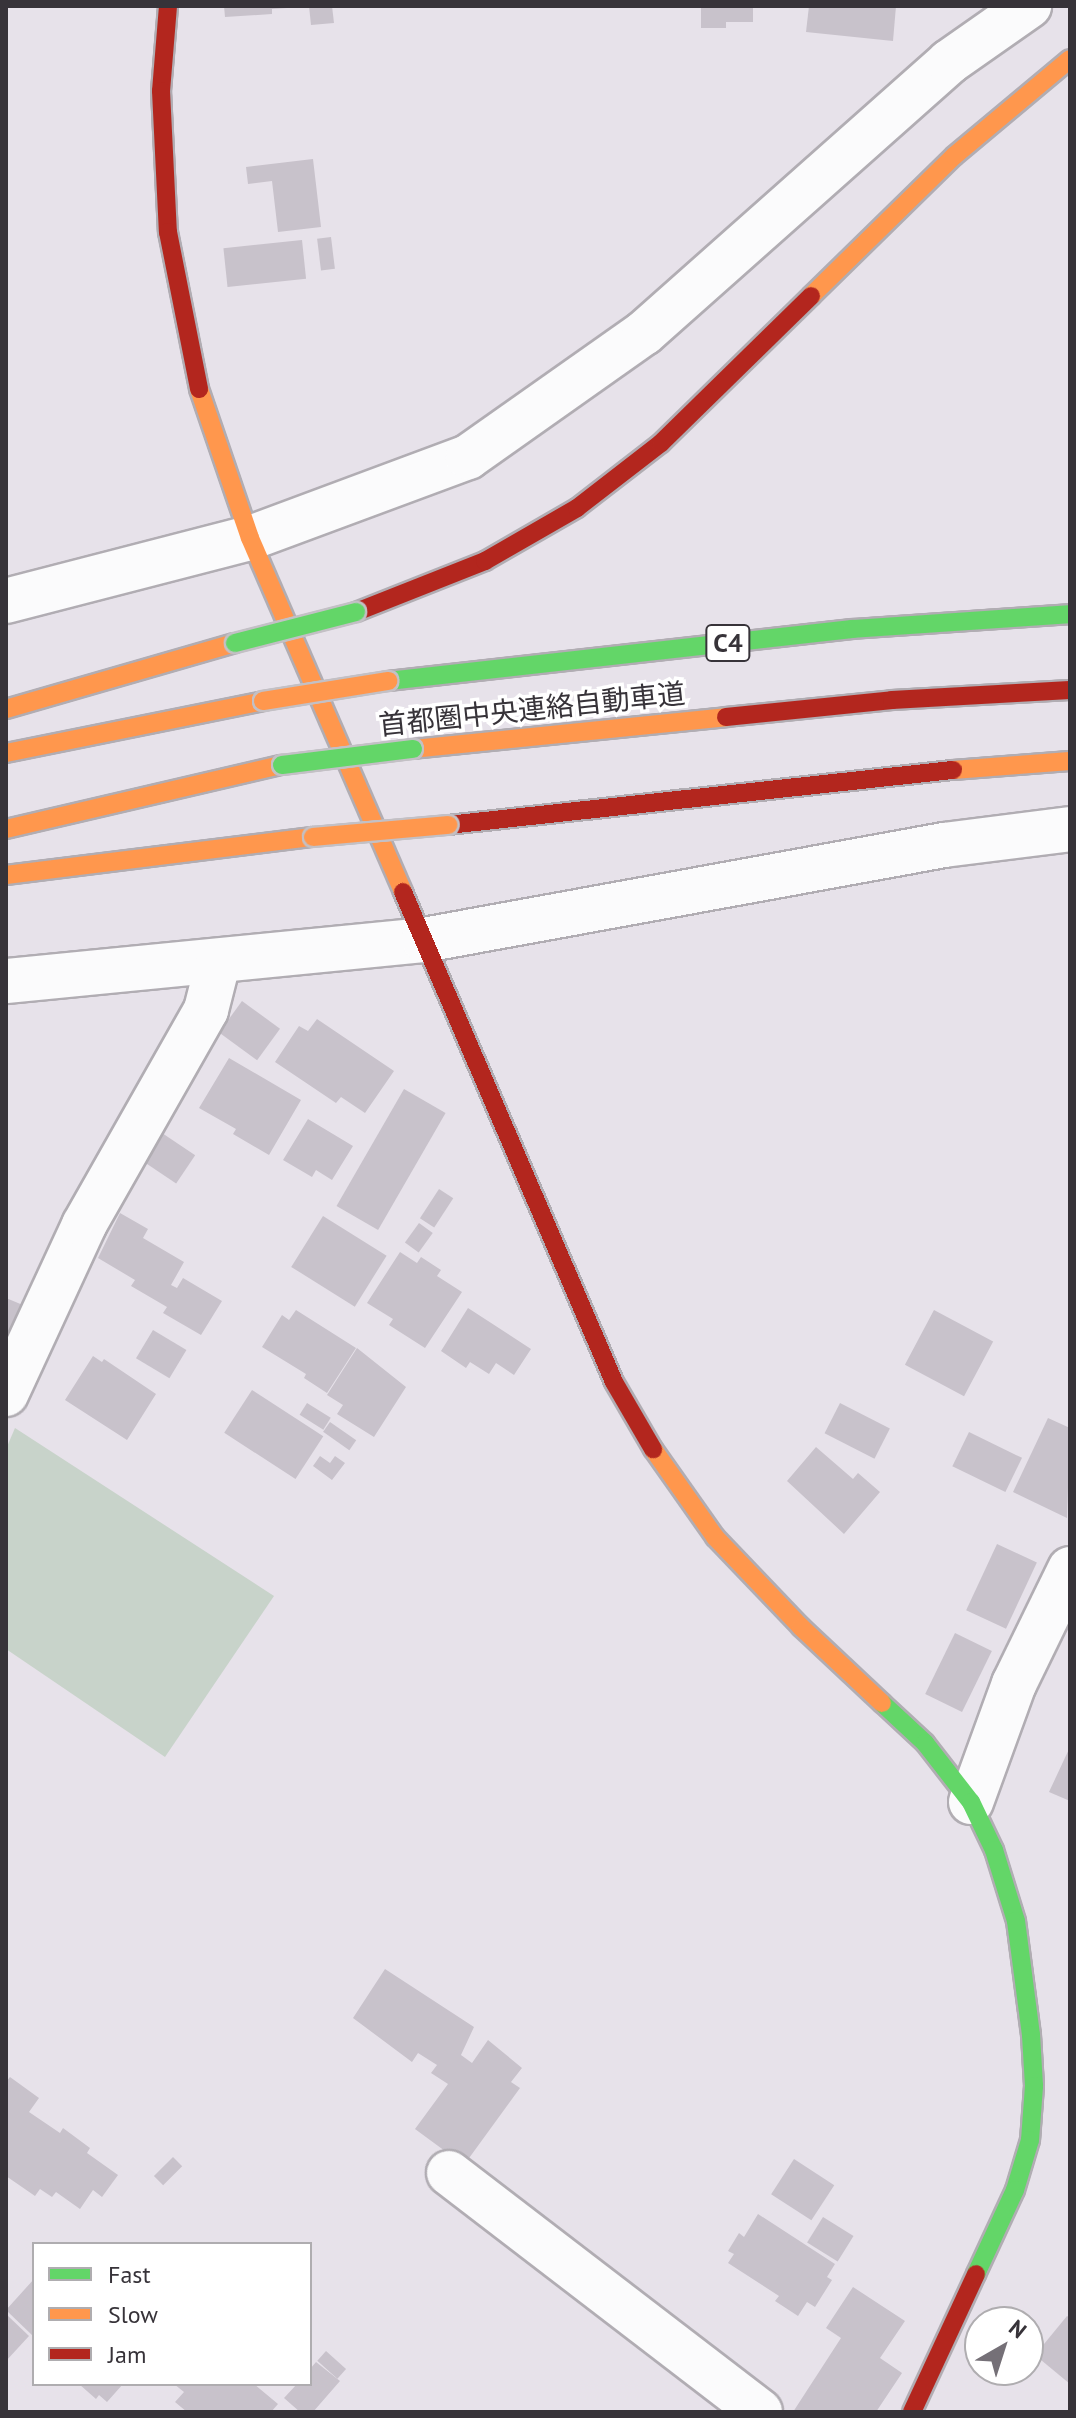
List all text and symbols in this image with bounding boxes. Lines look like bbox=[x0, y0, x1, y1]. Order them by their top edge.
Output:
road number: C4 bbox=[704, 621, 752, 665]
street label: 首都圏中央連絡自動車道 bbox=[377, 676, 687, 742]
legend bbox=[32, 2242, 312, 2386]
text: Fast bbox=[108, 2259, 151, 2290]
text: Slow bbox=[108, 2299, 158, 2330]
north arrow bbox=[964, 2306, 1044, 2386]
text: N bbox=[1003, 2313, 1032, 2344]
text: Jam bbox=[108, 2339, 146, 2370]

